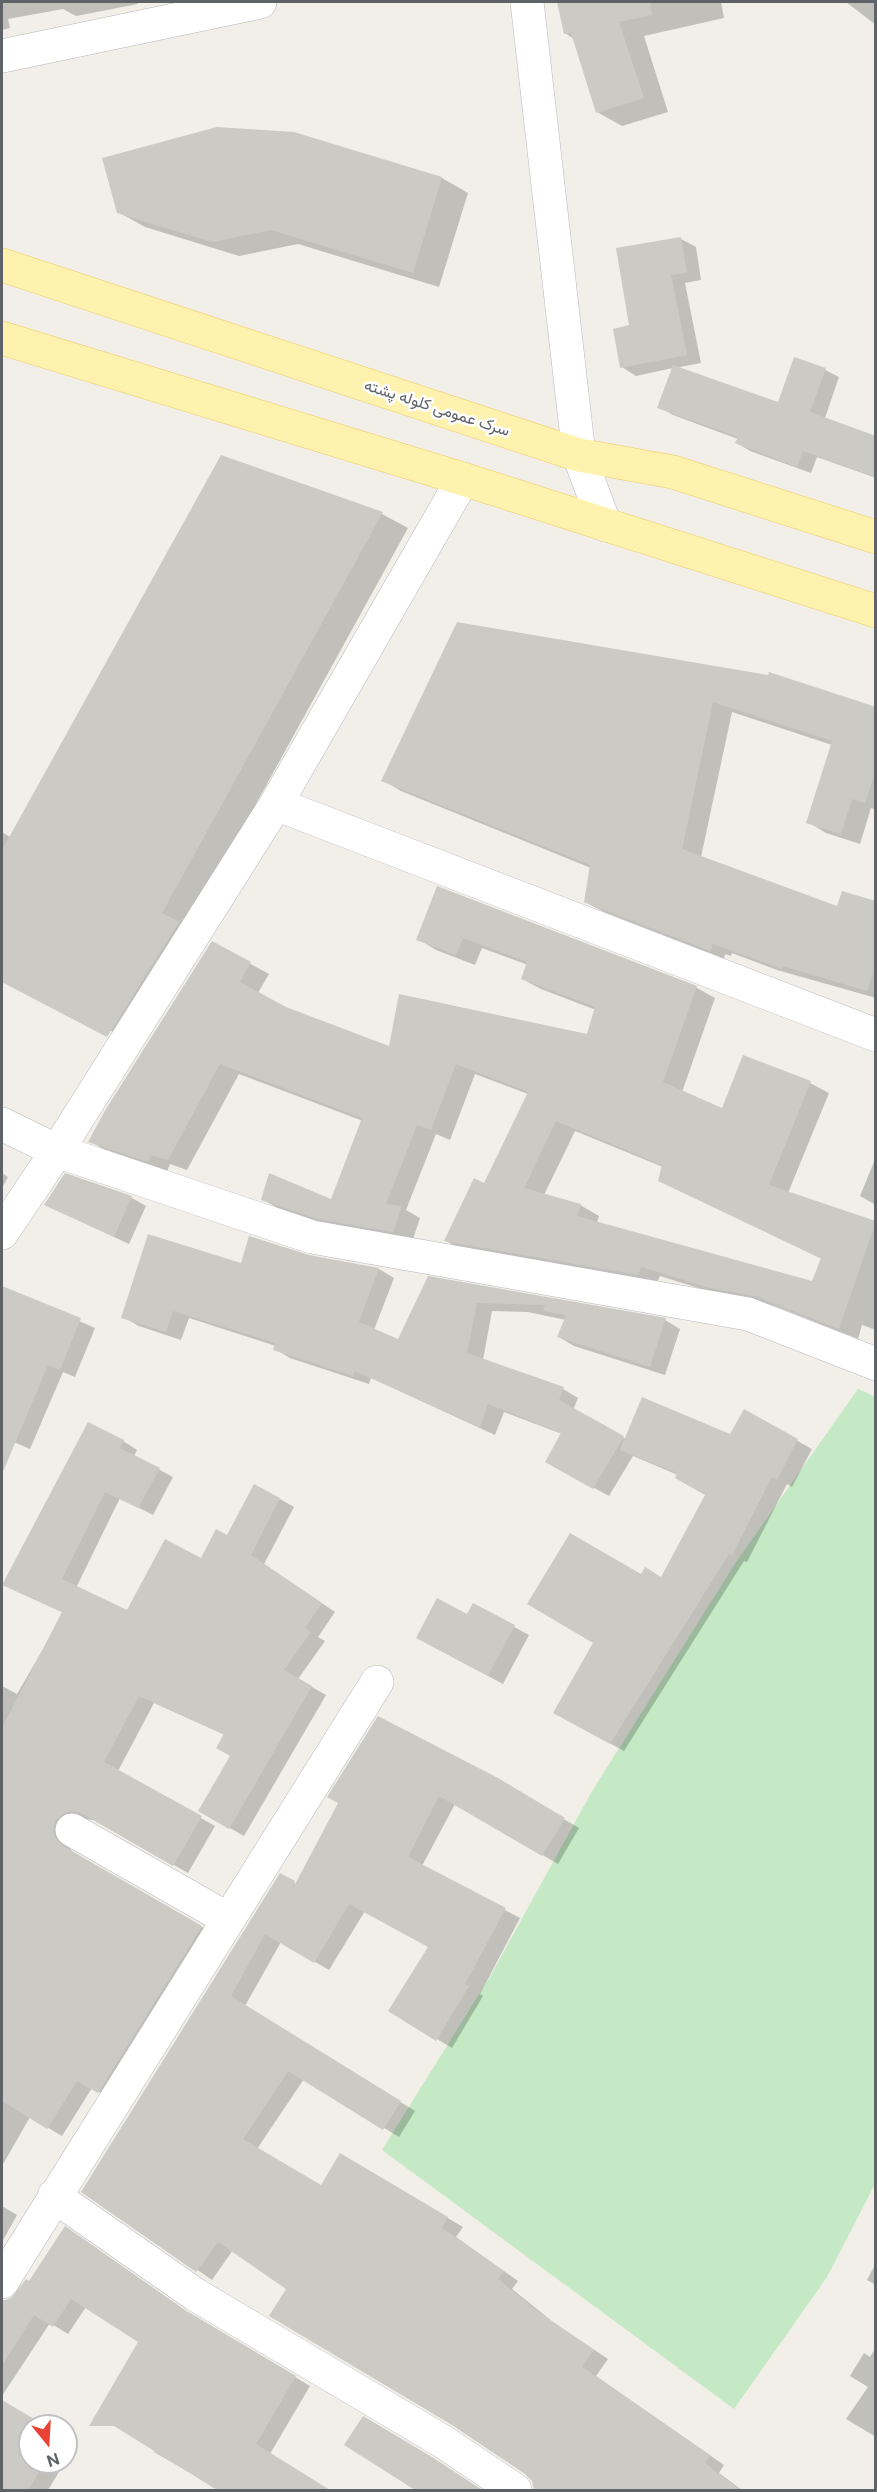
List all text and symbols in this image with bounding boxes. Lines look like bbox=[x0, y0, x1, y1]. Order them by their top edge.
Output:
street label: سرک عمومی کلوله پشته bbox=[362, 375, 512, 441]
north arrow bbox=[18, 2414, 78, 2474]
text: N bbox=[44, 2449, 62, 2471]

